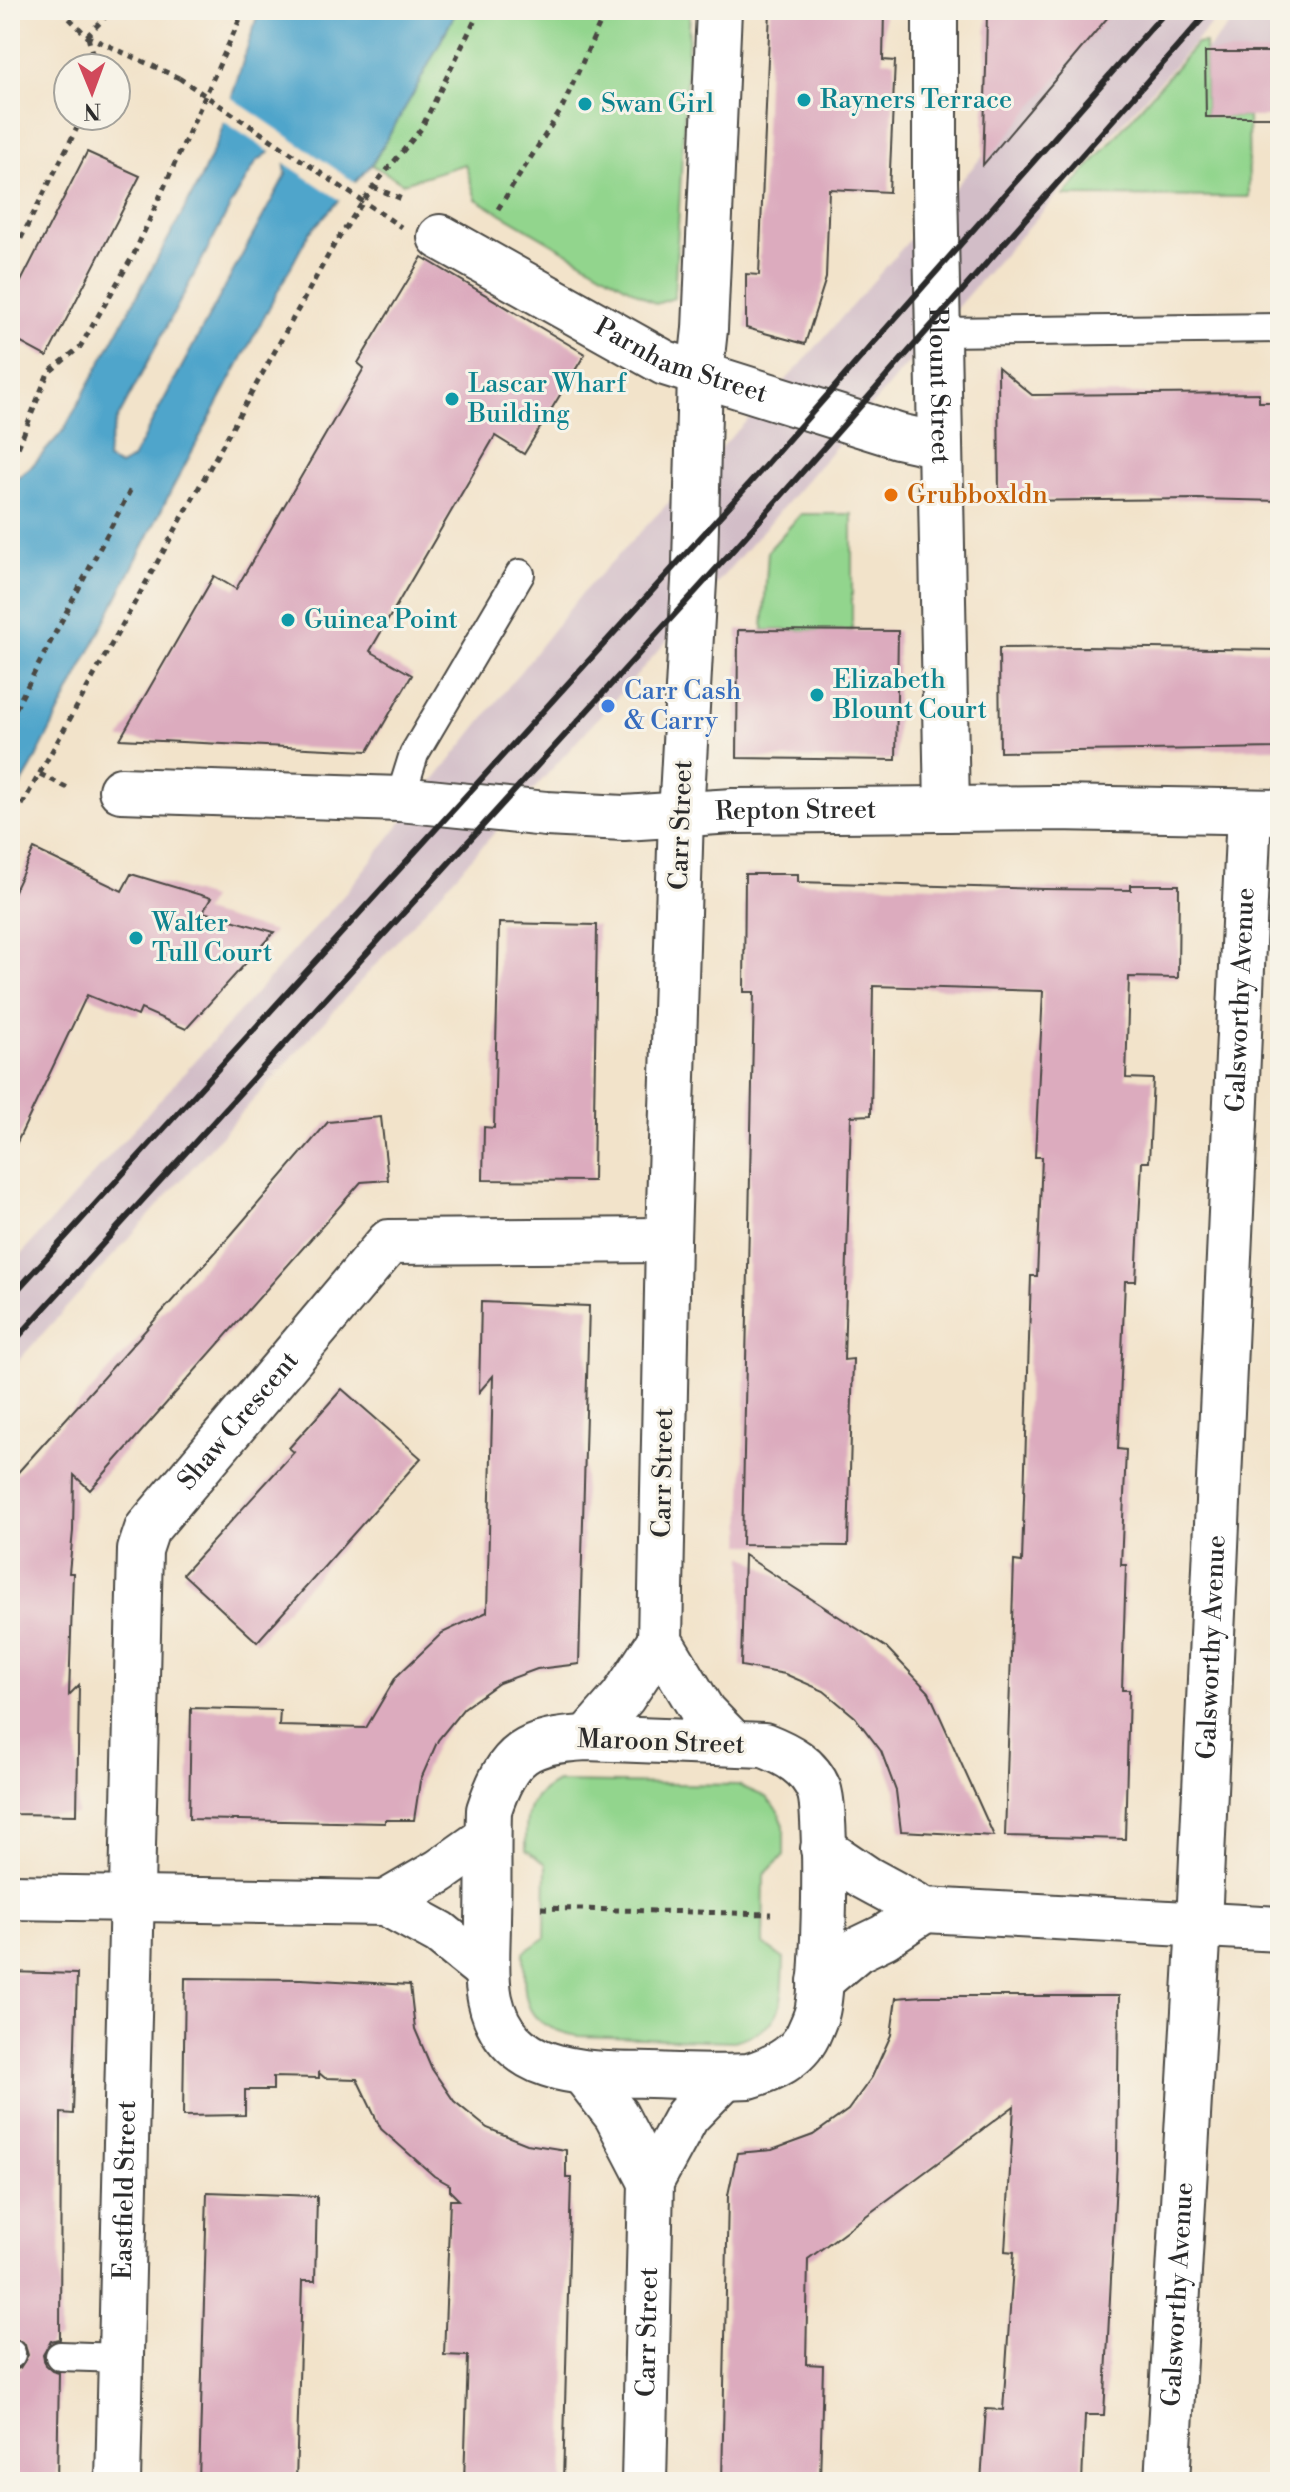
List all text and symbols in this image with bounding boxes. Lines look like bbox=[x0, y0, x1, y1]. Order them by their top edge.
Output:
north arrow bbox=[52, 52, 132, 132]
place label: Rayners Terrace bbox=[820, 84, 1012, 116]
place label: Swan Girl bbox=[601, 88, 714, 120]
marker: Rayners Terrace bbox=[795, 91, 813, 109]
marker: Swan Girl bbox=[576, 95, 594, 113]
text: N bbox=[83, 97, 101, 124]
street label: Blount Street bbox=[921, 307, 956, 464]
street label: Parnham Street bbox=[589, 311, 771, 410]
place label: Lascar Wharf Building bbox=[467, 368, 628, 430]
marker: Lascar Wharf Building bbox=[443, 390, 461, 408]
place label: Grubboxldn bbox=[907, 479, 1048, 511]
marker: Grubboxldn bbox=[882, 486, 900, 504]
place label: Guinea Point bbox=[304, 604, 458, 636]
marker: Guinea Point bbox=[279, 611, 297, 629]
place label: Elizabeth Blount Court bbox=[832, 664, 987, 726]
place label: Carr Cash & Carry bbox=[624, 675, 741, 737]
marker: Elizabeth Blount Court bbox=[808, 686, 826, 704]
marker: Carr Cash & Carry bbox=[599, 697, 617, 715]
street label: Carr Street bbox=[663, 759, 699, 891]
street label: Repton Street bbox=[714, 794, 876, 828]
street label: Galsworthy Avenue bbox=[1220, 887, 1262, 1113]
place label: Walter Tull Court bbox=[151, 907, 272, 969]
marker: Walter Tull Court bbox=[127, 929, 145, 947]
street label: Shaw Crescent bbox=[171, 1345, 306, 1496]
street label: Carr Street bbox=[646, 1408, 680, 1538]
street label: Galsworthy Avenue bbox=[1190, 1534, 1232, 1760]
street label: Maroon Street bbox=[577, 1723, 745, 1761]
street label: Eastfield Street bbox=[107, 2100, 143, 2280]
street label: Galsworthy Avenue bbox=[1155, 2181, 1200, 2407]
street label: Carr Street bbox=[630, 2267, 665, 2397]

